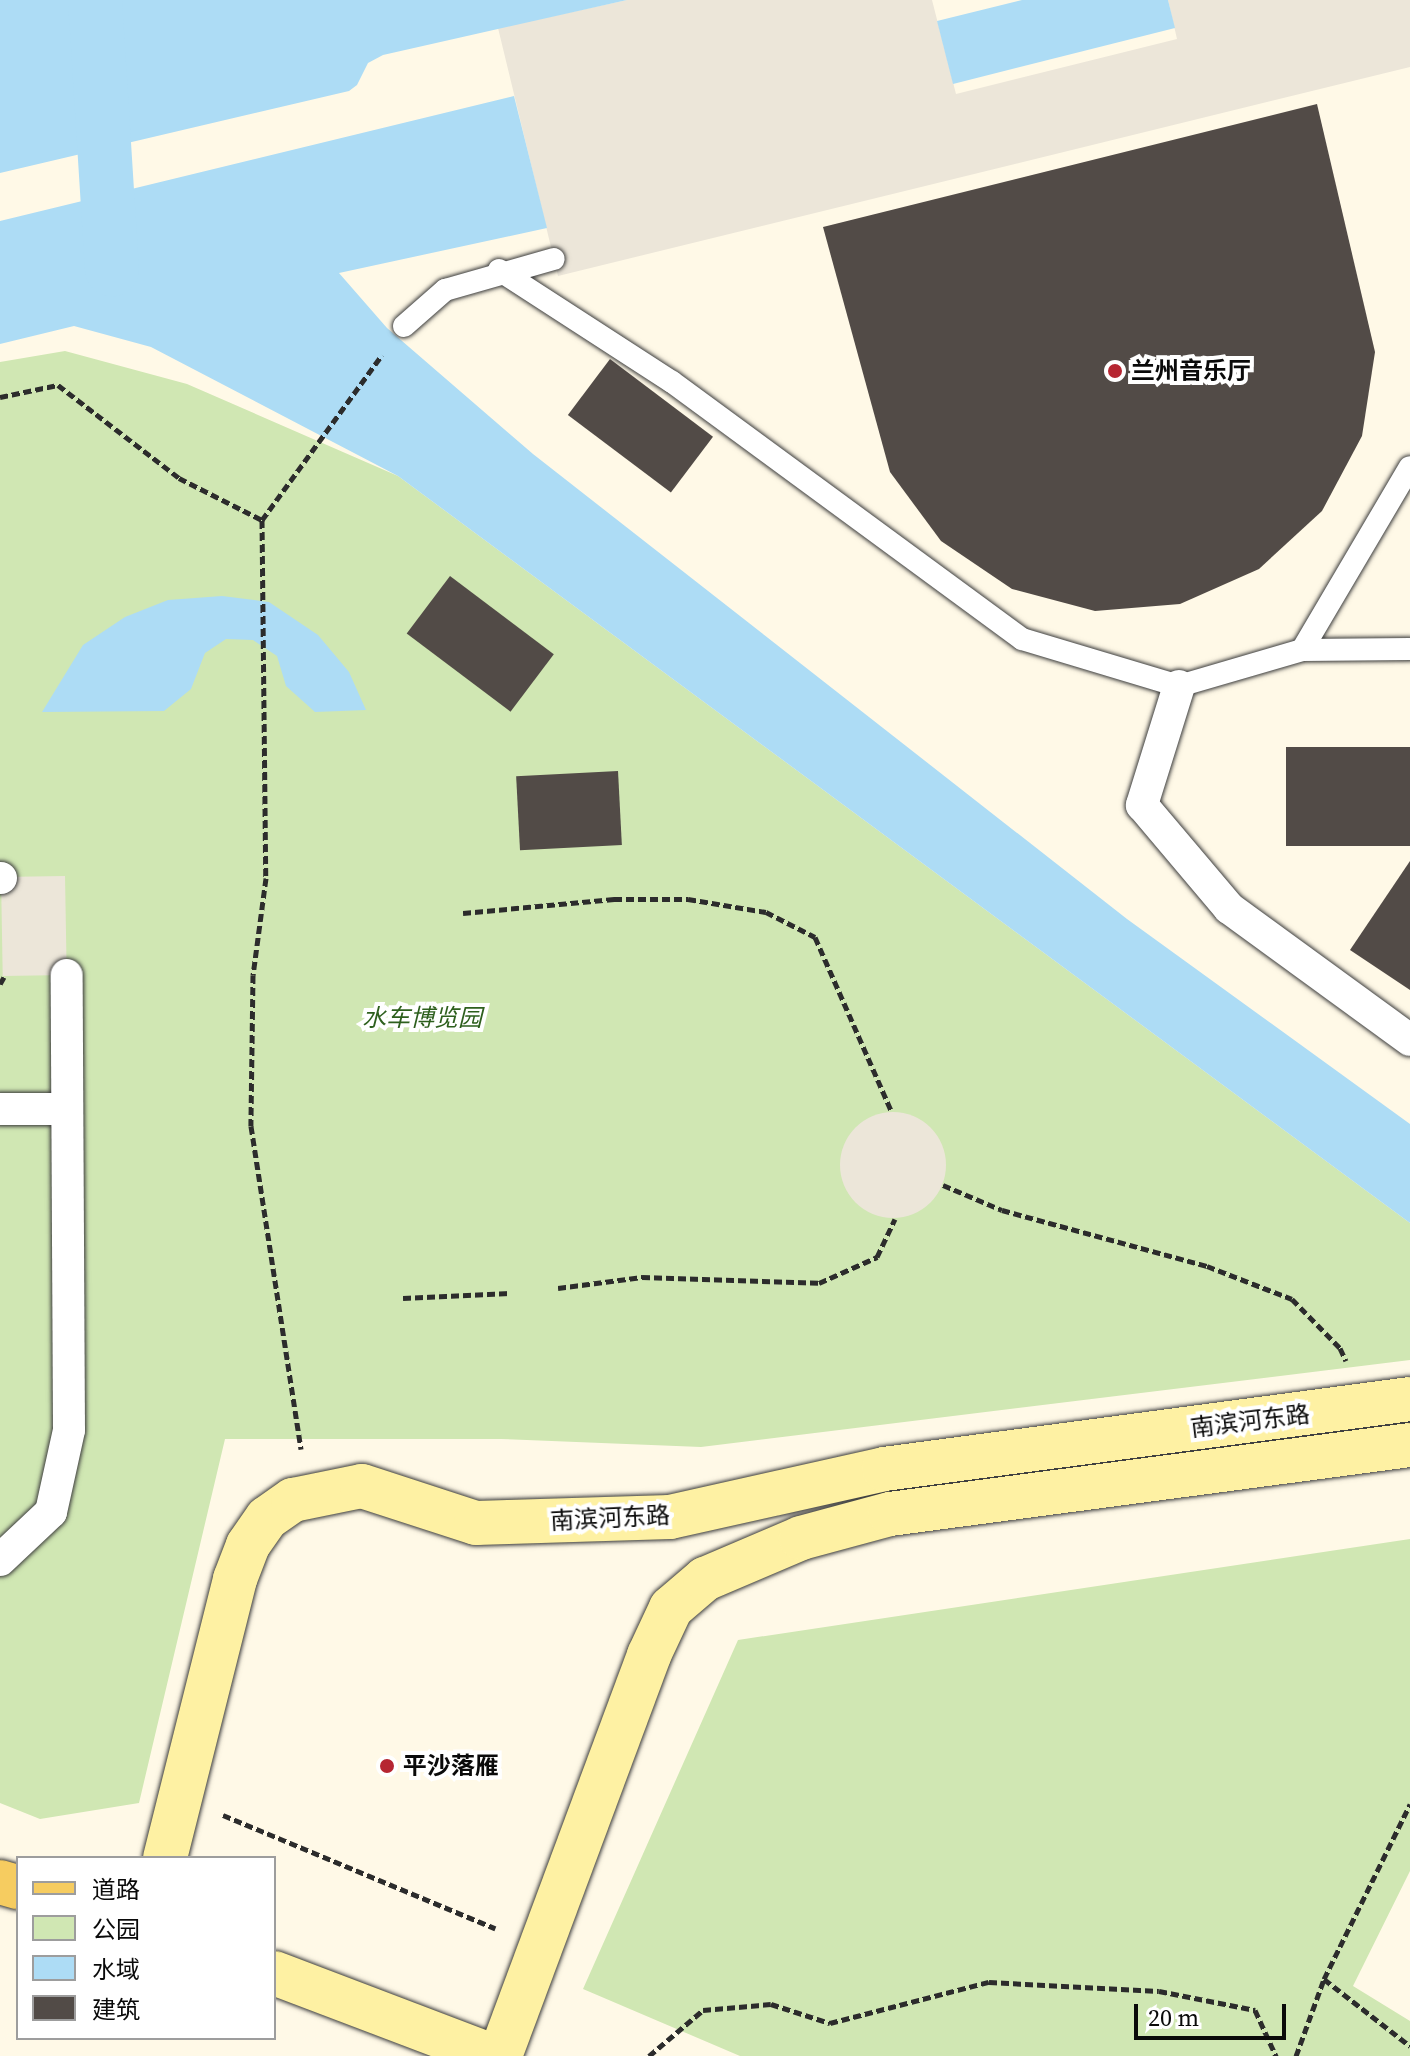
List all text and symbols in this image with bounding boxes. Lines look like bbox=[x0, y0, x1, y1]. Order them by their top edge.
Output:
place label: 兰州音乐厅 bbox=[1131, 357, 1251, 385]
marker: 兰州音乐厅 bbox=[1106, 362, 1124, 380]
park label: 水车博览园 bbox=[362, 1004, 482, 1032]
street label: 南滨河东路 bbox=[1189, 1399, 1311, 1443]
street label: 南滨河东路 bbox=[549, 1500, 671, 1536]
place label: 平沙落雁 bbox=[403, 1752, 499, 1780]
marker: 平沙落雁 bbox=[378, 1757, 396, 1775]
legend bbox=[16, 1856, 276, 2040]
text: 道路 bbox=[92, 1873, 140, 1906]
text: 公园 bbox=[92, 1913, 140, 1946]
text: 水域 bbox=[92, 1953, 140, 1986]
scale bar bbox=[1138, 1988, 1290, 2038]
text: 建筑 bbox=[92, 1993, 140, 2026]
text: 20 m bbox=[1148, 2001, 1199, 2034]

